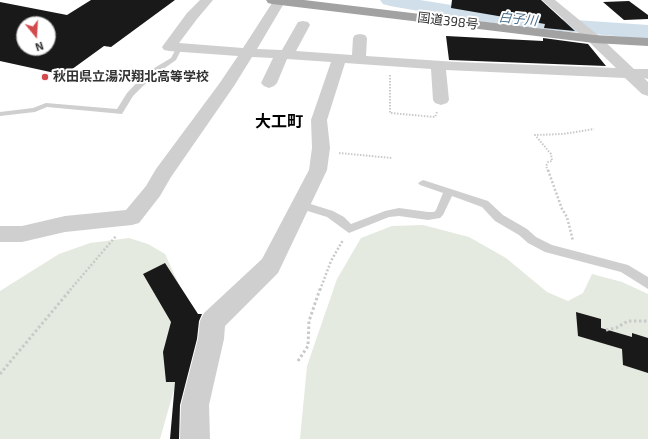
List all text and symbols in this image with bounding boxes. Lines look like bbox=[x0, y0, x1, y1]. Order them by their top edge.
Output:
water label: 白子川 bbox=[498, 9, 538, 29]
street label: 国道398号 bbox=[417, 10, 479, 32]
north arrow bbox=[16, 16, 56, 56]
text: N bbox=[34, 40, 45, 54]
place label: 秋田県立湯沢翔北高等学校 bbox=[53, 69, 209, 85]
marker: 秋田県立湯沢翔北高等学校 bbox=[40, 72, 50, 82]
district label: 大工町 bbox=[255, 112, 303, 132]

